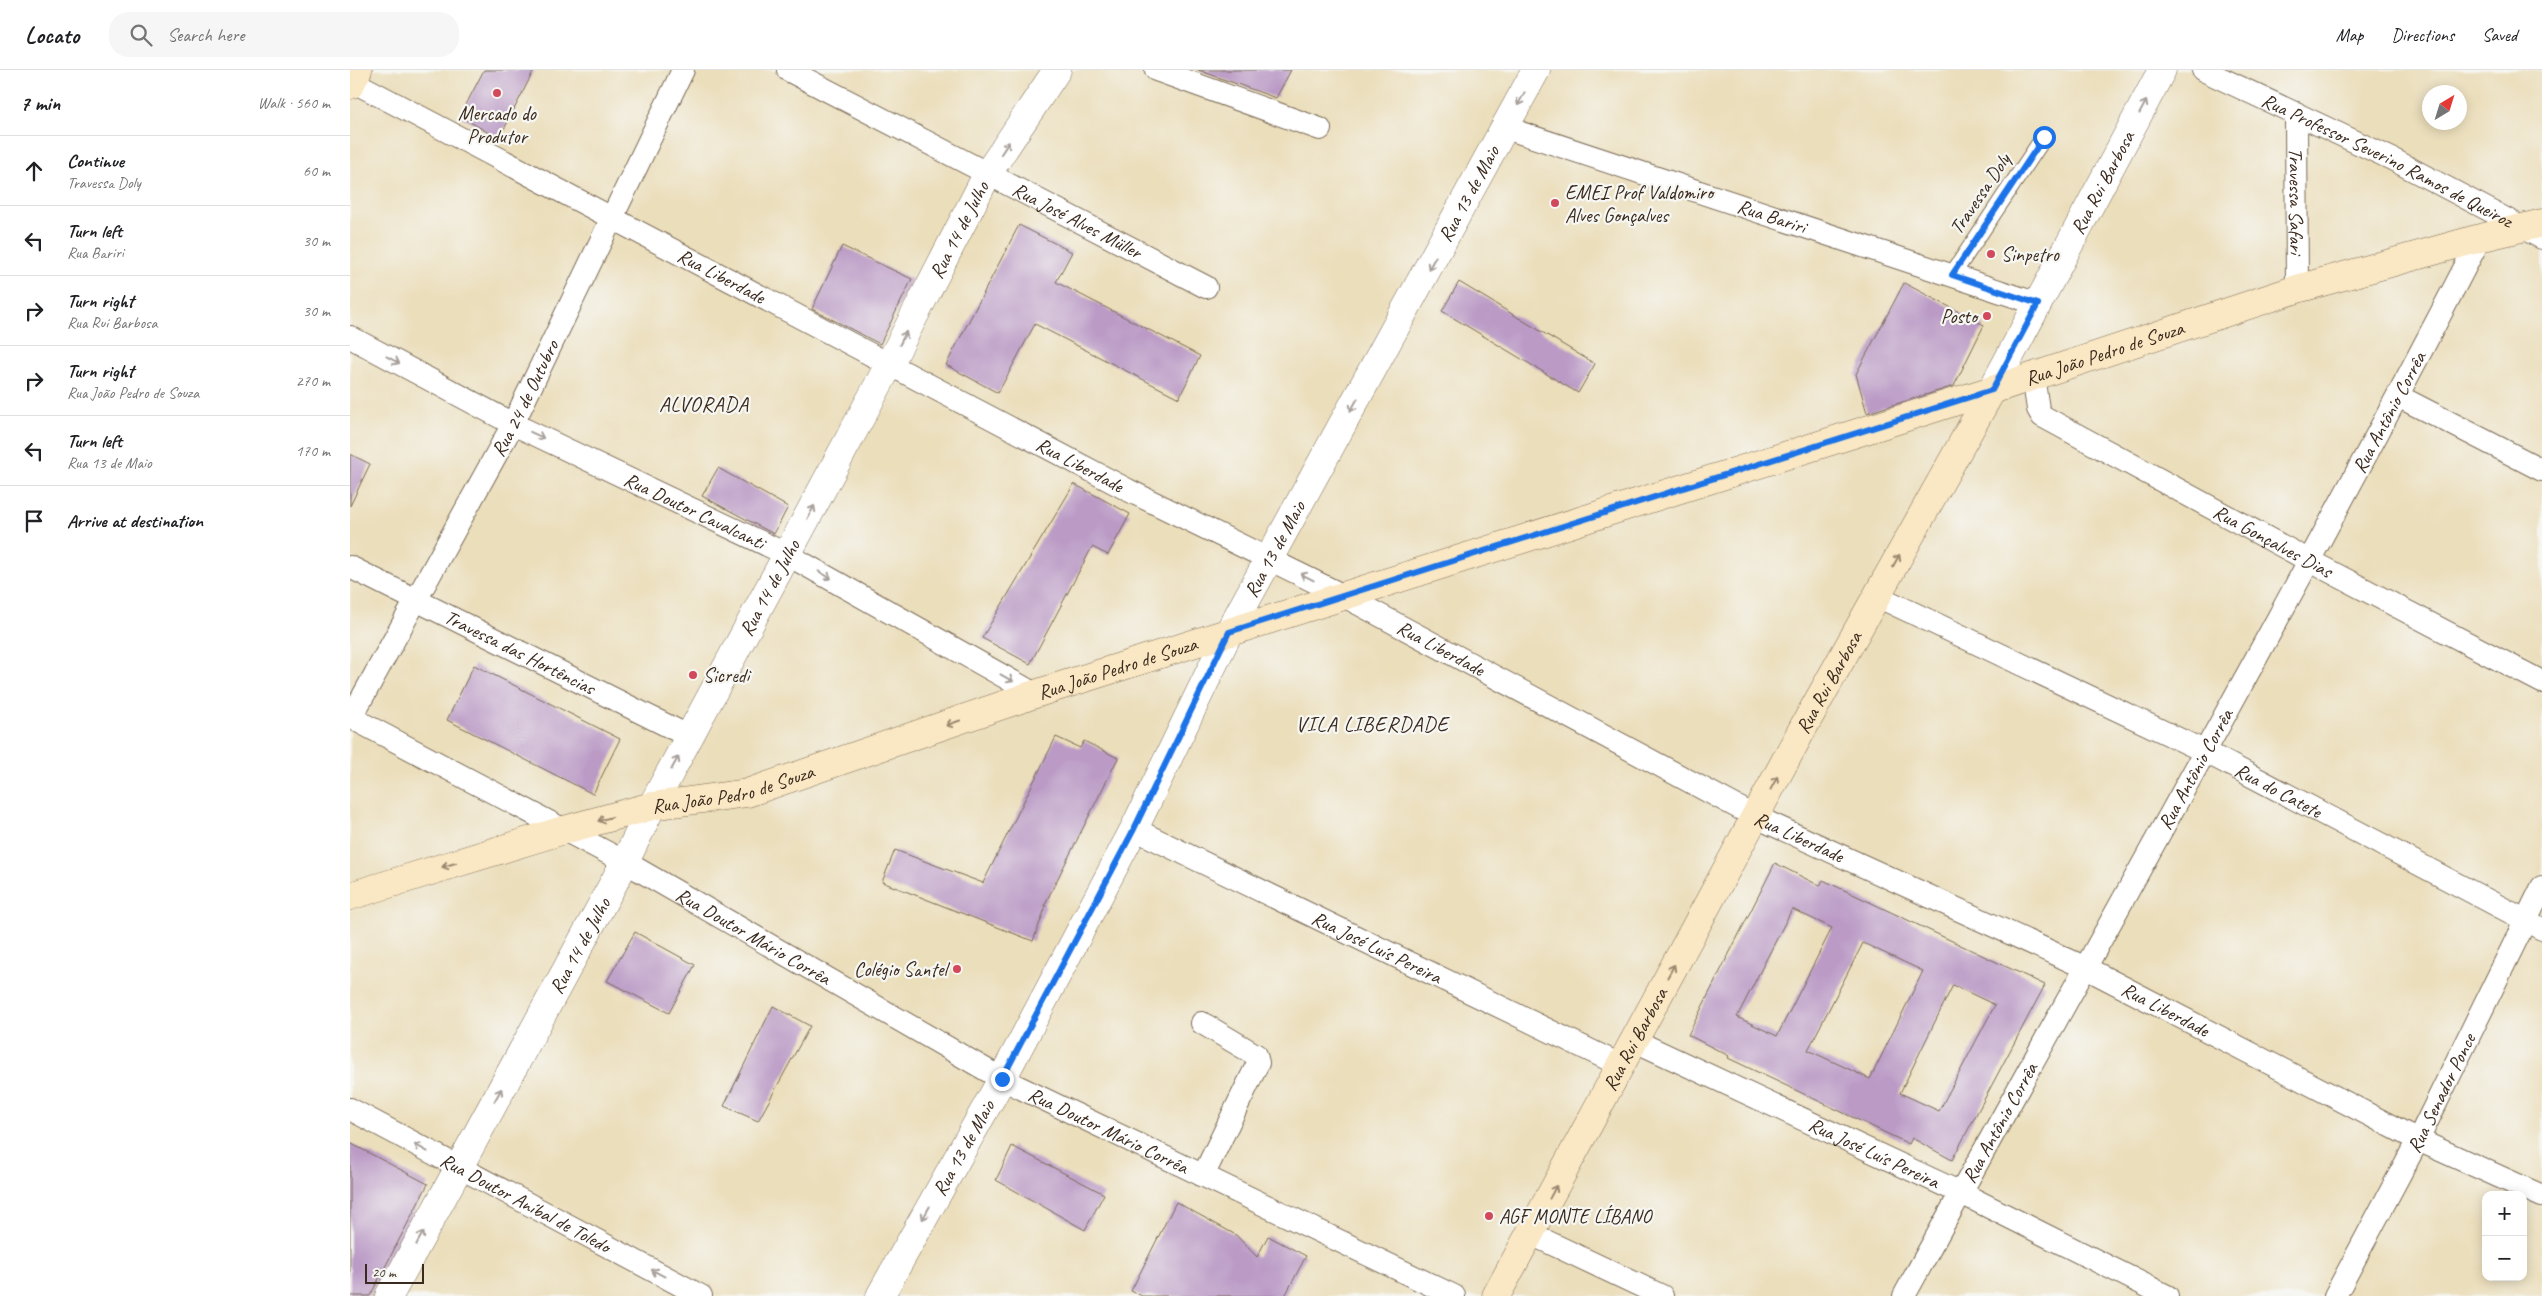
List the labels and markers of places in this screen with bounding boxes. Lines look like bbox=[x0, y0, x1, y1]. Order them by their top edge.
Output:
marker: Mercado do Produtor bbox=[491, 87, 503, 99]
place label: Mercado do Produtor bbox=[458, 101, 537, 149]
place label: EMEI Prof Valdomiro Alves Gonçalves bbox=[1565, 180, 1715, 228]
marker: EMEI Prof Valdomiro Alves Gonçalves bbox=[1549, 197, 1561, 209]
place label: Sinpetro bbox=[2001, 242, 2060, 267]
marker: Sinpetro bbox=[1985, 248, 1997, 260]
place label: Posto bbox=[1941, 304, 1979, 329]
marker: Posto bbox=[1981, 310, 1993, 322]
place label: Sicredi bbox=[703, 663, 752, 688]
marker: Sicredi bbox=[687, 669, 699, 681]
place label: Colégio Santel bbox=[854, 957, 951, 982]
marker: Colégio Santel bbox=[951, 963, 963, 975]
place label: AGF MONTE LÍBANO bbox=[1499, 1204, 1653, 1229]
marker: AGF MONTE LÍBANO bbox=[1483, 1210, 1495, 1222]

